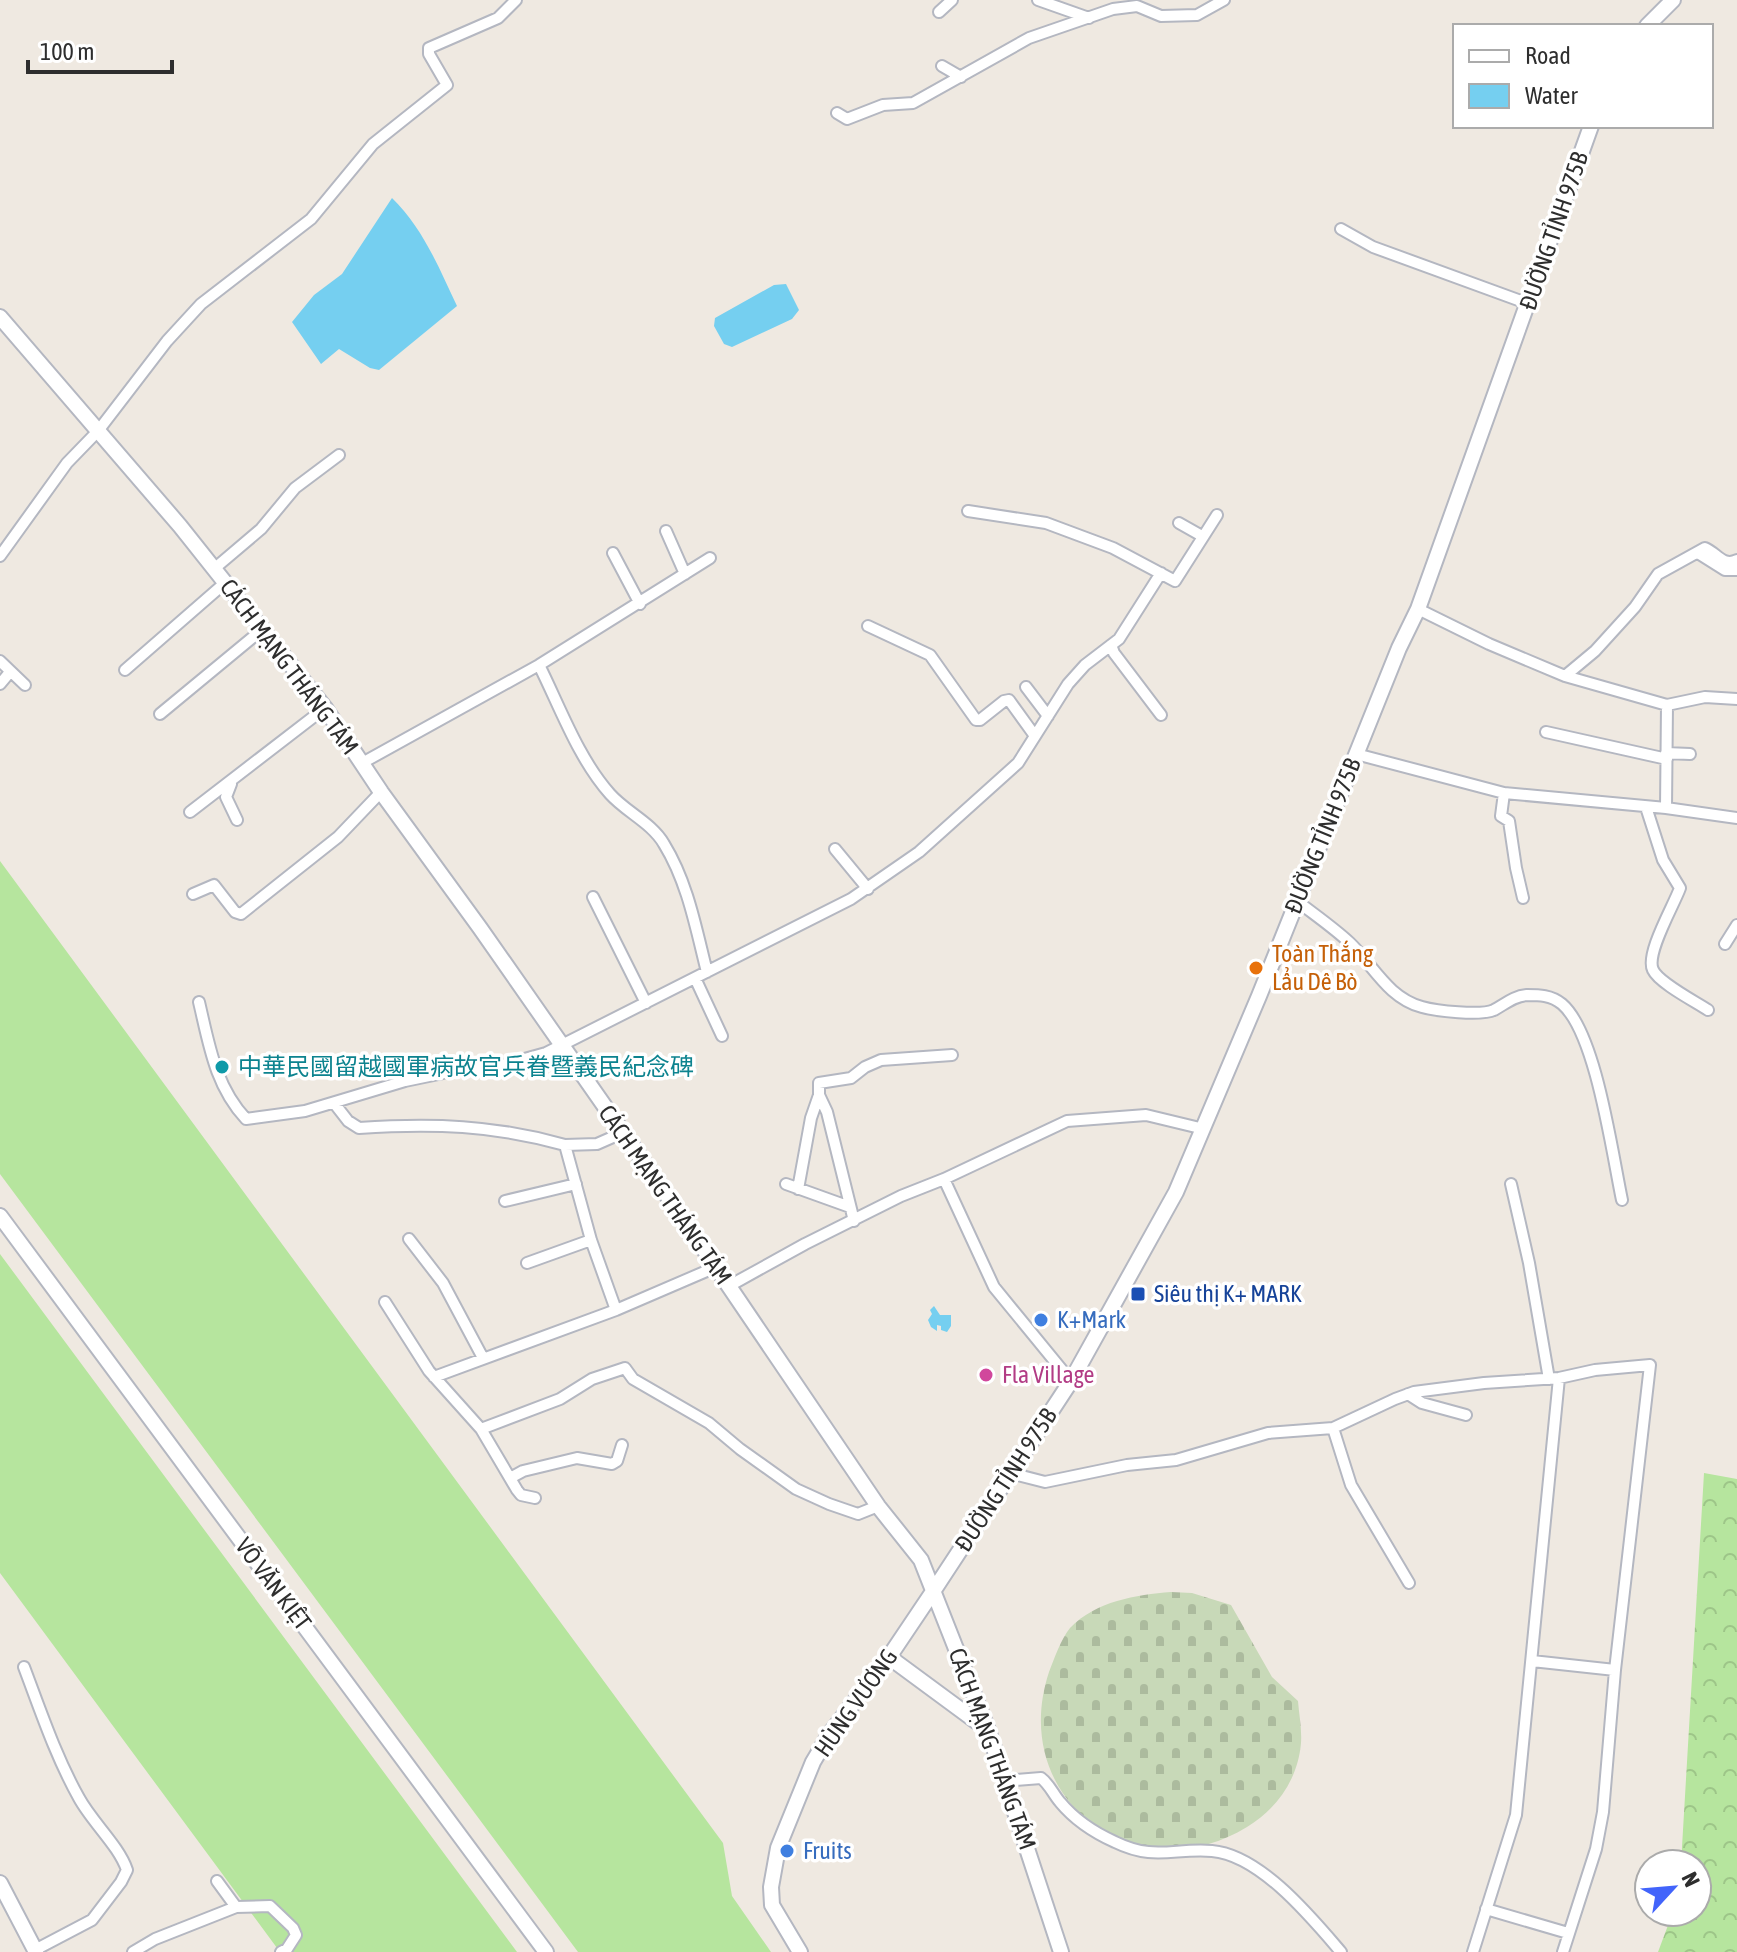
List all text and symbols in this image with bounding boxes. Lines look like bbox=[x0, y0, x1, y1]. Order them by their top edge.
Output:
scale bar bbox=[28, 24, 172, 74]
legend bbox=[1453, 24, 1713, 128]
text: 100 m bbox=[40, 38, 94, 65]
text: Road bbox=[1525, 42, 1571, 69]
text: Water bbox=[1525, 82, 1578, 109]
street label: ĐƯỜNG TỈNH 975B bbox=[1513, 148, 1593, 313]
street label: CÁCH MẠNG THÁNG TÁM bbox=[215, 574, 364, 760]
street label: ĐƯỜNG TỈNH 975B bbox=[1278, 753, 1366, 917]
place label: Toàn Thắng Lẩu Dê Bò bbox=[1272, 940, 1374, 995]
marker: Toàn Thắng Lẩu Dê Bò bbox=[1247, 959, 1265, 977]
place label: 中華民國留越國軍病故官兵眷暨義民紀念碑 bbox=[238, 1053, 694, 1080]
marker: 中華民國留越國軍病故官兵眷暨義民紀念碑 bbox=[213, 1058, 231, 1076]
street label: CÁCH MẠNG THÁNG TÁM bbox=[593, 1100, 737, 1289]
place label: Siêu thị K+ MARK bbox=[1154, 1280, 1302, 1307]
marker: Siêu thị K+ MARK bbox=[1129, 1285, 1147, 1303]
place label: K+Mark bbox=[1057, 1306, 1127, 1333]
marker: K+Mark bbox=[1032, 1311, 1050, 1329]
place label: Fla Village bbox=[1002, 1361, 1094, 1388]
marker: Fla Village bbox=[977, 1366, 995, 1384]
street label: ĐƯỜNG TỈNH 975B bbox=[948, 1402, 1062, 1556]
street label: VÕ VĂN KIỆT bbox=[230, 1532, 317, 1635]
street label: HÙNG VƯƠNG bbox=[809, 1644, 903, 1762]
street label: CÁCH MẠNG THÁNG TÁM bbox=[943, 1644, 1041, 1853]
place label: Fruits bbox=[803, 1837, 852, 1864]
marker: Fruits bbox=[778, 1842, 796, 1860]
north arrow bbox=[1633, 1848, 1713, 1928]
text: N bbox=[1676, 1868, 1706, 1891]

